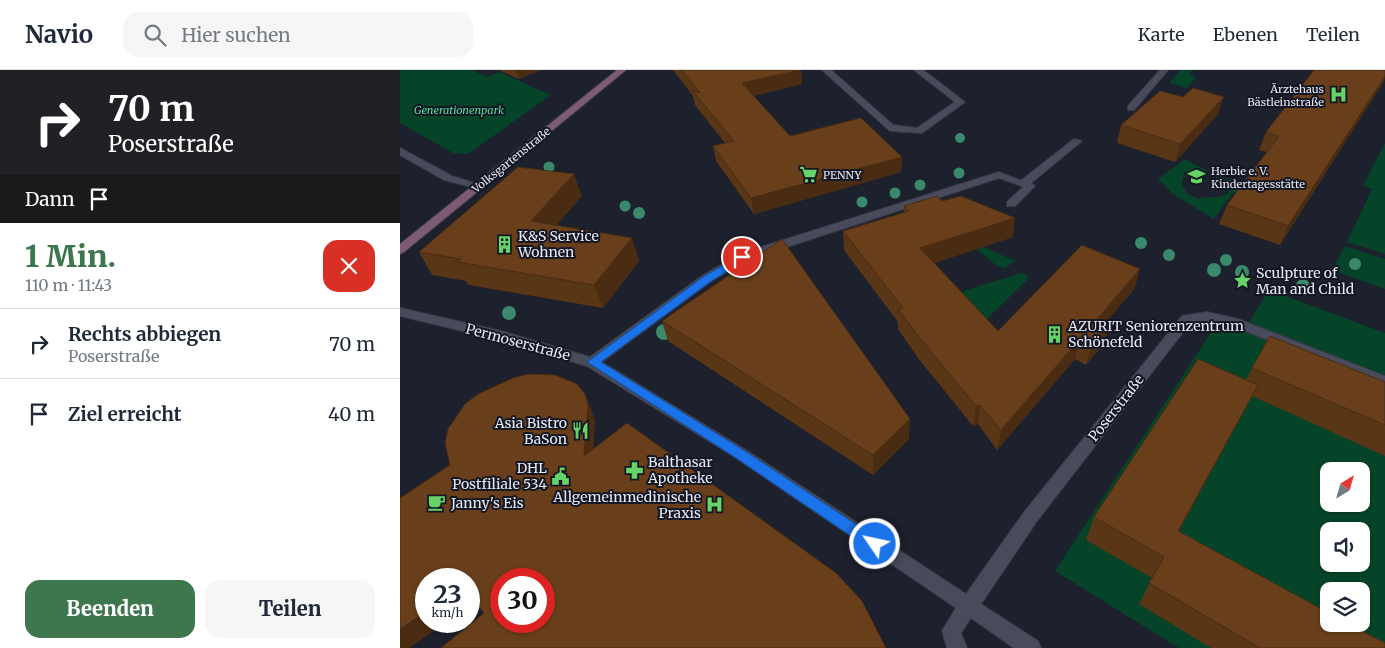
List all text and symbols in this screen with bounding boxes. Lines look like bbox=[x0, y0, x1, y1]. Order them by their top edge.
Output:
search box bbox=[123, 12, 473, 57]
text: Navio bbox=[25, 19, 93, 50]
icon: search bbox=[141, 21, 169, 49]
text: Hier suchen bbox=[181, 23, 291, 47]
text: Karte bbox=[1138, 23, 1185, 46]
text: Ebenen bbox=[1213, 23, 1278, 46]
text: Teilen bbox=[1306, 23, 1360, 46]
place label: Ärztehaus Bästleinstraße bbox=[1247, 82, 1324, 109]
hospital icon: Ärztehaus Bästleinstraße bbox=[1328, 85, 1348, 105]
text: 70 m bbox=[108, 87, 195, 131]
icon: right bbox=[25, 90, 90, 155]
park label: Generationenpark bbox=[414, 103, 504, 117]
street label: Volksgartenstraße bbox=[468, 124, 553, 197]
text: Poserstraße bbox=[108, 130, 234, 158]
place label: Herbie e. V. Kindertagesstätte bbox=[1211, 164, 1305, 191]
supermarket icon: PENNY bbox=[799, 165, 819, 185]
school or university icon: Herbie e. V. Kindertagesstätte bbox=[1187, 167, 1207, 187]
place label: PENNY bbox=[823, 168, 862, 182]
icon: arrive bbox=[85, 185, 113, 213]
text: Dann bbox=[25, 187, 75, 211]
place label: K&S Service Wohnen bbox=[517, 227, 599, 261]
building icon: K&S Service Wohnen bbox=[494, 234, 514, 254]
pin bbox=[721, 236, 763, 278]
text: 1 Min. bbox=[25, 237, 116, 275]
button: close bbox=[323, 240, 375, 292]
icon: arrive bbox=[728, 243, 756, 271]
place label: Sculpture of Man and Child bbox=[1256, 264, 1355, 298]
place icon: Sculpture of Man and Child bbox=[1232, 271, 1252, 291]
text: 110 m · 11:43 bbox=[25, 275, 112, 295]
place label: AZURIT Seniorenzentrum Schönefeld bbox=[1067, 317, 1244, 351]
street label: Permoserstraße bbox=[464, 319, 572, 365]
text: Rechts abbiegen bbox=[68, 322, 221, 346]
building icon: AZURIT Seniorenzentrum Schönefeld bbox=[1044, 324, 1064, 344]
icon: right bbox=[25, 330, 53, 358]
text: 70 m bbox=[329, 332, 375, 356]
text: Poserstraße bbox=[68, 346, 159, 366]
street label: Poserstraße bbox=[1084, 371, 1148, 445]
icon: arrive bbox=[25, 400, 53, 428]
text: Ziel erreicht bbox=[68, 402, 181, 426]
text: 40 m bbox=[328, 402, 375, 426]
place label: Asia Bistro BaSon bbox=[494, 414, 567, 448]
restaurant icon: Asia Bistro BaSon bbox=[571, 421, 591, 441]
place label: Balthasar Apotheke bbox=[647, 453, 713, 487]
place label: DHL Postfiliale 534 bbox=[452, 459, 547, 493]
pharmacy icon: Balthasar Apotheke bbox=[624, 460, 644, 480]
north arrow bbox=[1320, 462, 1370, 512]
map controls bbox=[1320, 462, 1370, 632]
public building icon: DHL Postfiliale 534 bbox=[551, 466, 571, 486]
place label: Allgemeinmedinische Praxis bbox=[552, 488, 701, 522]
cafe icon: Janny's Eis bbox=[427, 493, 447, 513]
place label: Janny's Eis bbox=[450, 494, 524, 512]
hospital icon: Allgemeinmedinische Praxis bbox=[705, 495, 725, 515]
position arrow bbox=[848, 517, 900, 569]
button: sound bbox=[1320, 522, 1370, 572]
speed limit sign: 30 bbox=[490, 568, 555, 633]
text: 23 bbox=[433, 578, 462, 610]
button: Beenden bbox=[25, 580, 195, 638]
button: Teilen bbox=[205, 580, 375, 638]
button: layers bbox=[1320, 582, 1370, 632]
text: km/h bbox=[432, 605, 463, 620]

